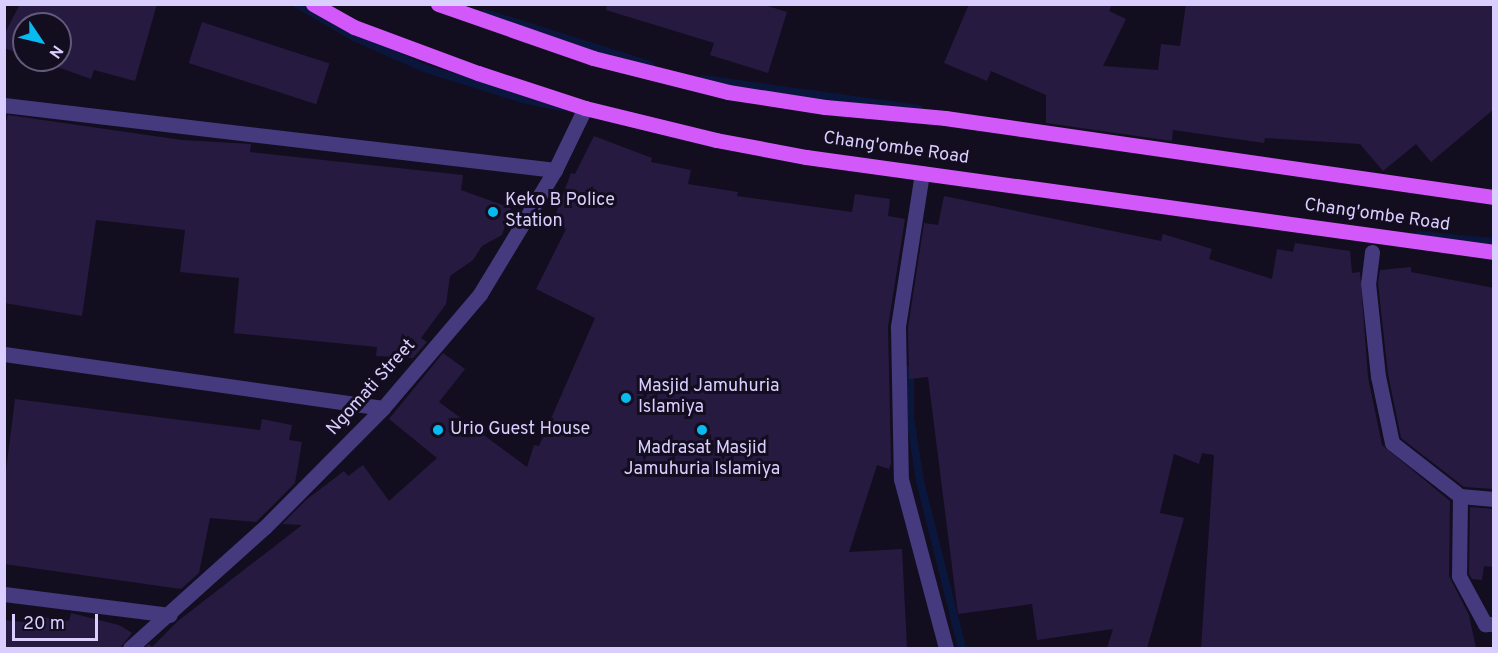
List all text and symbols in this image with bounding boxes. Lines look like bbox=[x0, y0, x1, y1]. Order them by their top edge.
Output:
north arrow bbox=[12, 12, 72, 72]
text: N bbox=[44, 41, 67, 62]
street label: Chang'ombe Road bbox=[822, 128, 970, 170]
place label: Keko B Police Station bbox=[505, 191, 615, 234]
street label: Chang'ombe Road bbox=[1303, 195, 1451, 237]
marker: Keko B Police Station bbox=[486, 205, 500, 219]
street label: Ngomati Street bbox=[323, 335, 421, 441]
place label: Masjid Jamuhuria Islamiya bbox=[638, 377, 780, 420]
marker: Masjid Jamuhuria Islamiya bbox=[619, 391, 633, 405]
place label: Urio Guest House bbox=[450, 419, 590, 441]
marker: Urio Guest House bbox=[431, 423, 445, 437]
marker: Madrasat Masjid Jamuhuria Islamiya bbox=[695, 423, 709, 437]
place label: Madrasat Masjid Jamuhuria Islamiya bbox=[624, 439, 780, 482]
scale bar bbox=[15, 602, 100, 640]
text: 20 m bbox=[23, 613, 65, 636]

